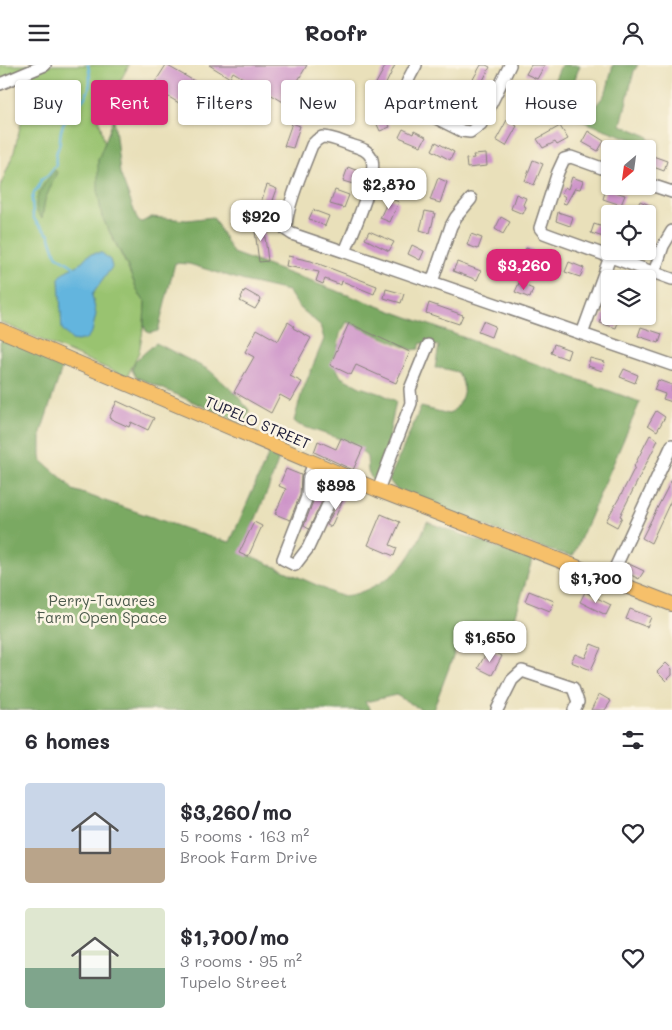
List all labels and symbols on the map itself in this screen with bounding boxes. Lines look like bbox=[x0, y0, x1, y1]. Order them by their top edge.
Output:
north arrow bbox=[601, 140, 656, 195]
pin: $2,870 bbox=[348, 167, 430, 210]
pin: $920 bbox=[231, 199, 291, 242]
pin: $3,260 bbox=[483, 249, 565, 291]
street label: TUPELO STREET bbox=[202, 391, 314, 453]
pin: $898 bbox=[306, 469, 366, 511]
pin: $1,700 bbox=[555, 561, 637, 604]
park label: Perry-Tavares Farm Open Space bbox=[37, 590, 167, 627]
pin: $1,650 bbox=[449, 621, 531, 663]

